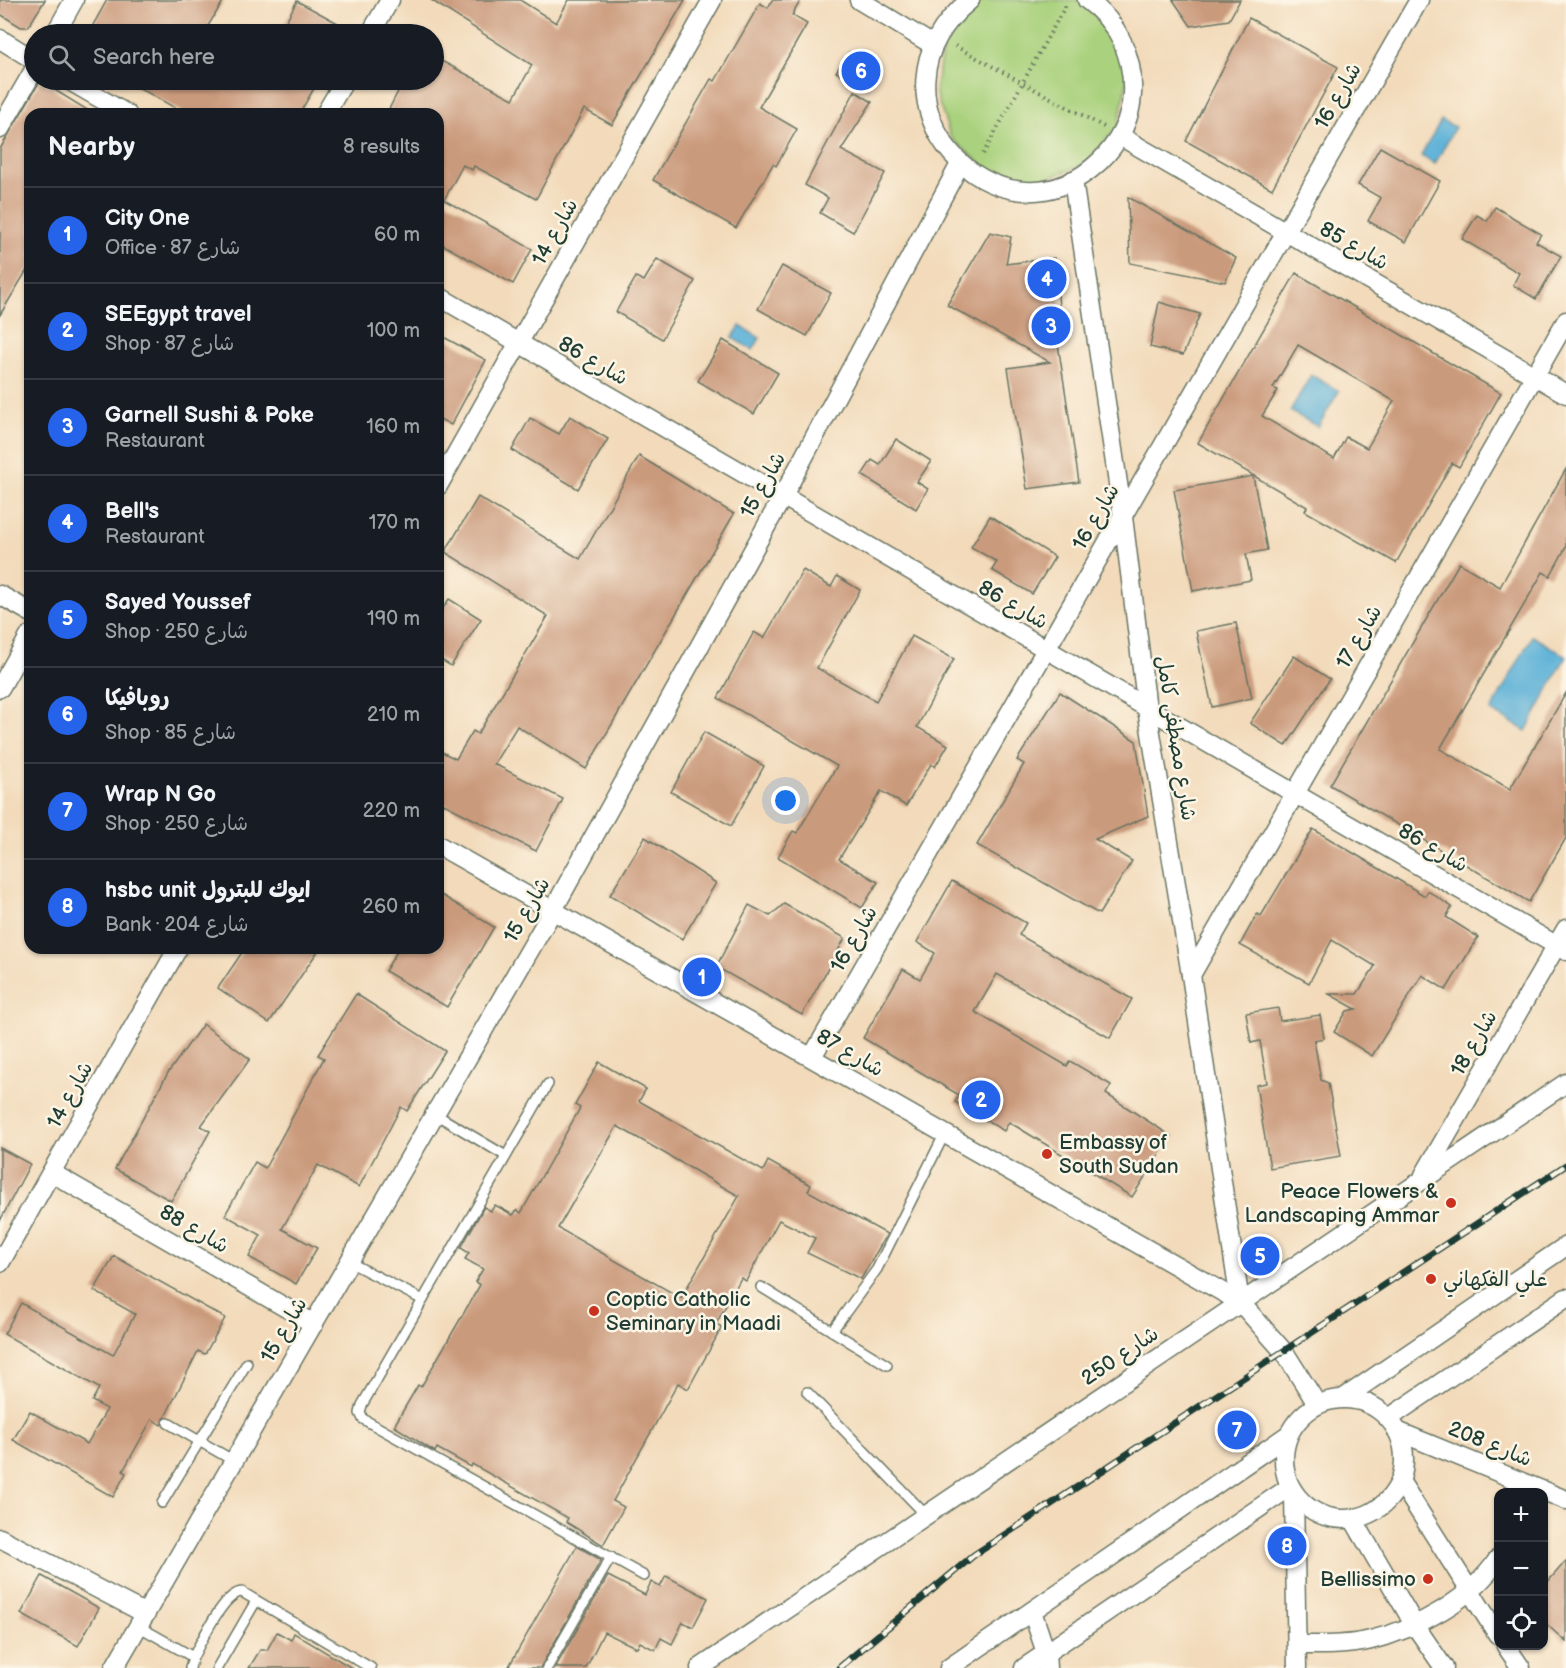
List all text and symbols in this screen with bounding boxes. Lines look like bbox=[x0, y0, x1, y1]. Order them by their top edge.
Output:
search box bbox=[24, 24, 444, 90]
icon: search bbox=[45, 41, 78, 74]
text: Search here bbox=[93, 44, 215, 71]
pin: 6 bbox=[842, 48, 880, 94]
street label: شارع 16 bbox=[1309, 59, 1369, 134]
text: Nearby bbox=[48, 132, 135, 163]
text: 8 results bbox=[343, 135, 420, 159]
street label: شارع 14 bbox=[527, 194, 585, 271]
text: City One bbox=[105, 205, 190, 232]
street label: شارع 85 bbox=[1314, 216, 1393, 277]
text: 1 bbox=[63, 223, 72, 247]
text: 60 m bbox=[374, 223, 420, 247]
text: Office · شارع 87 bbox=[105, 236, 240, 260]
pin: 4 bbox=[1028, 256, 1066, 302]
text: SEEgypt travel bbox=[105, 301, 251, 328]
pin: 3 bbox=[1032, 304, 1070, 348]
text: 2 bbox=[62, 319, 73, 343]
text: 100 m bbox=[367, 319, 420, 343]
street label: شارع 86 bbox=[553, 331, 632, 393]
text: Shop · شارع 87 bbox=[105, 332, 234, 356]
text: Garnell Sushi & Poke bbox=[105, 402, 314, 429]
text: 3 bbox=[62, 415, 73, 439]
text: 160 m bbox=[366, 415, 420, 439]
text: Restaurant bbox=[105, 429, 205, 453]
street label: شارع 15 bbox=[735, 448, 793, 523]
street label: شارع 16 bbox=[1067, 480, 1127, 555]
text: Bell's bbox=[105, 498, 159, 525]
text: 4 bbox=[62, 511, 73, 535]
text: 170 m bbox=[369, 511, 420, 535]
text: Restaurant bbox=[105, 525, 205, 549]
street label: شارع 86 bbox=[973, 575, 1052, 637]
text: Sayed Youssef bbox=[105, 589, 251, 616]
street label: شارع 17 bbox=[1331, 601, 1389, 674]
text: 5 bbox=[62, 607, 73, 631]
text: 190 m bbox=[367, 607, 420, 631]
text: Shop · شارع 250 bbox=[105, 620, 248, 644]
street label: شارع مصطفى كامل bbox=[1149, 654, 1201, 823]
text: روبافيكا bbox=[105, 685, 169, 712]
text: 6 bbox=[61, 703, 74, 727]
text: 210 m bbox=[367, 703, 420, 727]
text: Shop · شارع 85 bbox=[105, 721, 236, 745]
text: Wrap N Go bbox=[105, 781, 216, 808]
your location bbox=[771, 786, 800, 815]
text: 7 bbox=[62, 799, 73, 823]
text: 220 m bbox=[363, 799, 420, 823]
text: Shop · شارع 250 bbox=[105, 812, 248, 836]
street label: شارع 86 bbox=[1393, 818, 1472, 880]
street label: شارع 15 bbox=[498, 873, 557, 948]
text: hsbc unit ايوك للبترول bbox=[105, 877, 310, 904]
text: 8 bbox=[61, 895, 74, 919]
text: 260 m bbox=[362, 895, 420, 919]
street label: شارع 16 bbox=[825, 902, 885, 977]
text: Bank · شارع 204 bbox=[105, 913, 249, 937]
pin: 1 bbox=[682, 954, 722, 1000]
street label: شارع 18 bbox=[1445, 1006, 1504, 1081]
street label: شارع 87 bbox=[811, 1024, 888, 1084]
street label: شارع 14 bbox=[42, 1057, 100, 1134]
pin: 2 bbox=[962, 1078, 1000, 1122]
place label: Embassy of South Sudan bbox=[1059, 1130, 1179, 1179]
marker: Embassy of South Sudan bbox=[1040, 1147, 1054, 1161]
place label: Peace Flowers & Landscaping Ammar bbox=[1245, 1179, 1439, 1228]
marker: Peace Flowers & Landscaping Ammar bbox=[1444, 1196, 1458, 1210]
street label: شارع 88 bbox=[154, 1199, 233, 1260]
pin: 5 bbox=[1240, 1234, 1280, 1278]
place label: علي الفكهاني bbox=[1443, 1267, 1547, 1298]
marker: علي الفكهاني bbox=[1424, 1272, 1438, 1286]
place label: Coptic Catholic Seminary in Maadi bbox=[606, 1287, 781, 1336]
street label: شارع 15 bbox=[255, 1293, 314, 1368]
marker: Coptic Catholic Seminary in Maadi bbox=[587, 1304, 601, 1318]
street label: شارع 250 bbox=[1077, 1321, 1165, 1393]
pin: 7 bbox=[1218, 1408, 1256, 1452]
street label: شارع 208 bbox=[1444, 1416, 1536, 1474]
map controls bbox=[1494, 1488, 1548, 1650]
button: + bbox=[1494, 1488, 1548, 1542]
pin: 8 bbox=[1268, 1524, 1306, 1568]
button: − bbox=[1494, 1542, 1548, 1596]
place label: Bellissimo bbox=[1320, 1567, 1416, 1592]
marker: Bellissimo bbox=[1421, 1572, 1435, 1586]
button: locate bbox=[1494, 1596, 1548, 1650]

